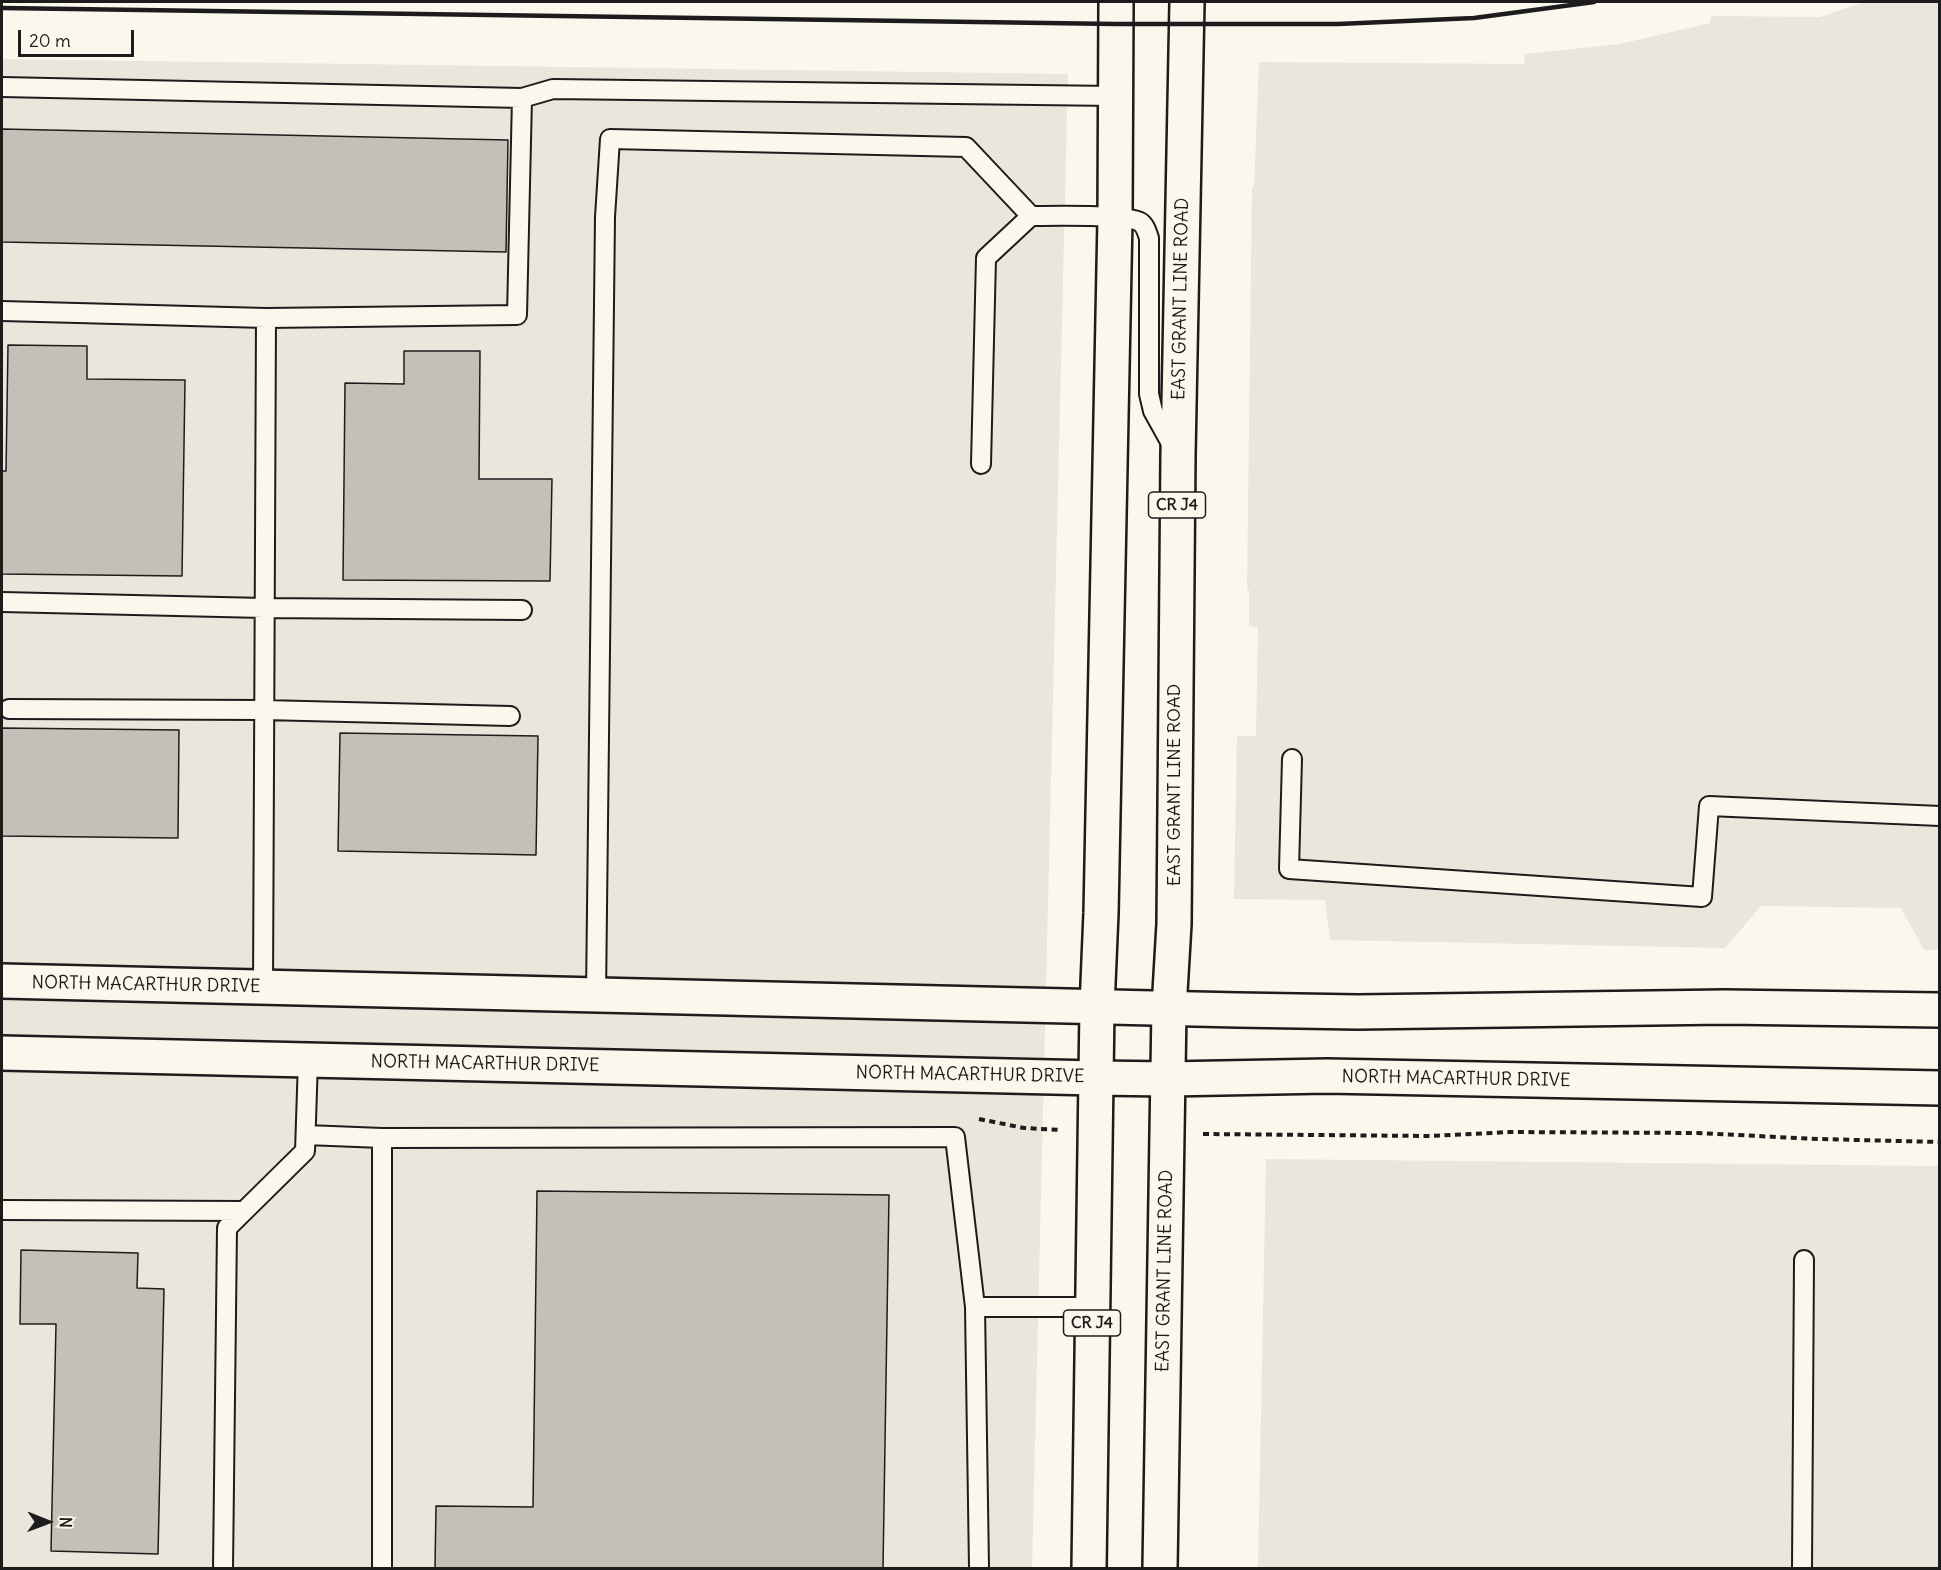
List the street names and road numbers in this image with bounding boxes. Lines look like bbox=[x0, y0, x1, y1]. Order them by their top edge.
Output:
street label: EAST GRANT LINE ROAD bbox=[1168, 198, 1194, 400]
road number: CR J4 bbox=[1148, 492, 1206, 518]
street label: EAST GRANT LINE ROAD bbox=[1164, 684, 1186, 886]
street label: NORTH MACARTHUR DRIVE bbox=[31, 972, 261, 998]
street label: NORTH MACARTHUR DRIVE bbox=[370, 1051, 600, 1077]
street label: NORTH MACARTHUR DRIVE bbox=[855, 1062, 1085, 1088]
street label: NORTH MACARTHUR DRIVE bbox=[1341, 1066, 1571, 1092]
street label: EAST GRANT LINE ROAD bbox=[1152, 1170, 1178, 1372]
road number: CR J4 bbox=[1064, 1310, 1120, 1336]

